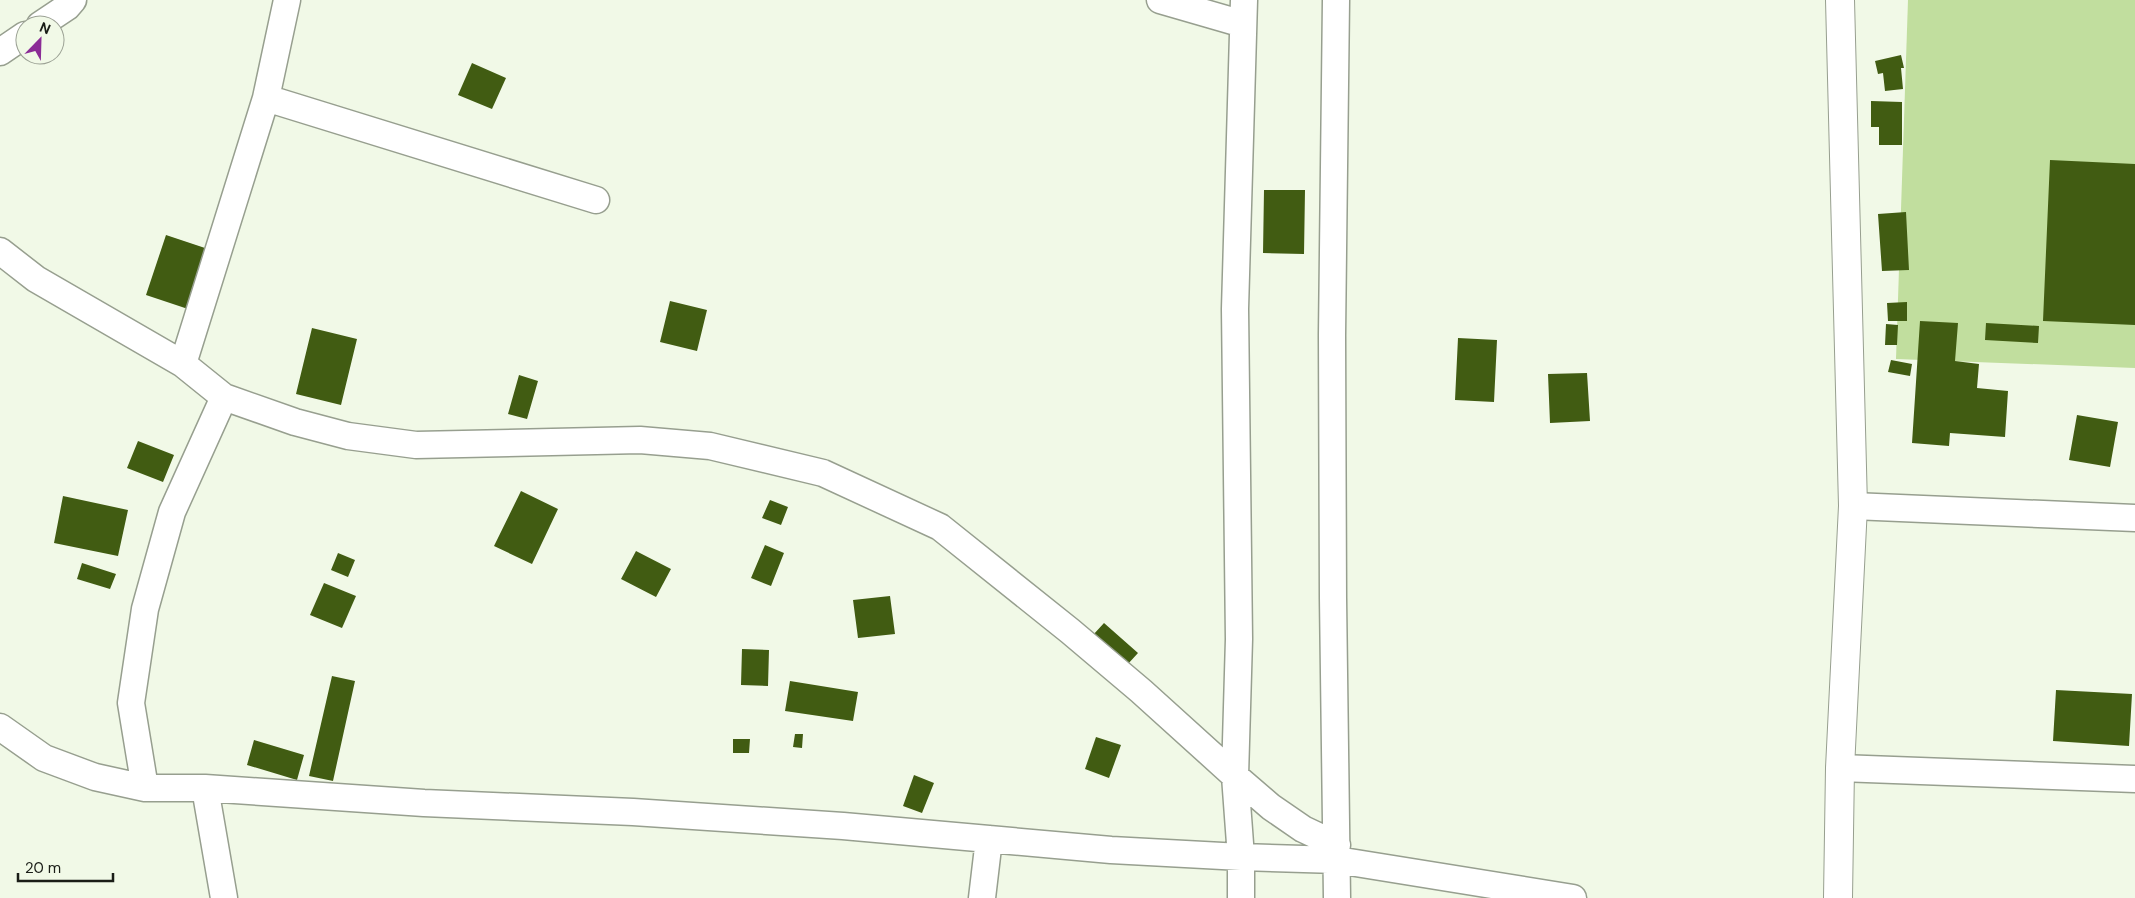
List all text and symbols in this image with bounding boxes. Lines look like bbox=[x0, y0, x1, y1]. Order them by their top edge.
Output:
north arrow bbox=[15, 15, 65, 65]
text: N bbox=[37, 18, 53, 38]
scale bar bbox=[18, 850, 112, 882]
text: 20 m bbox=[25, 858, 61, 878]

